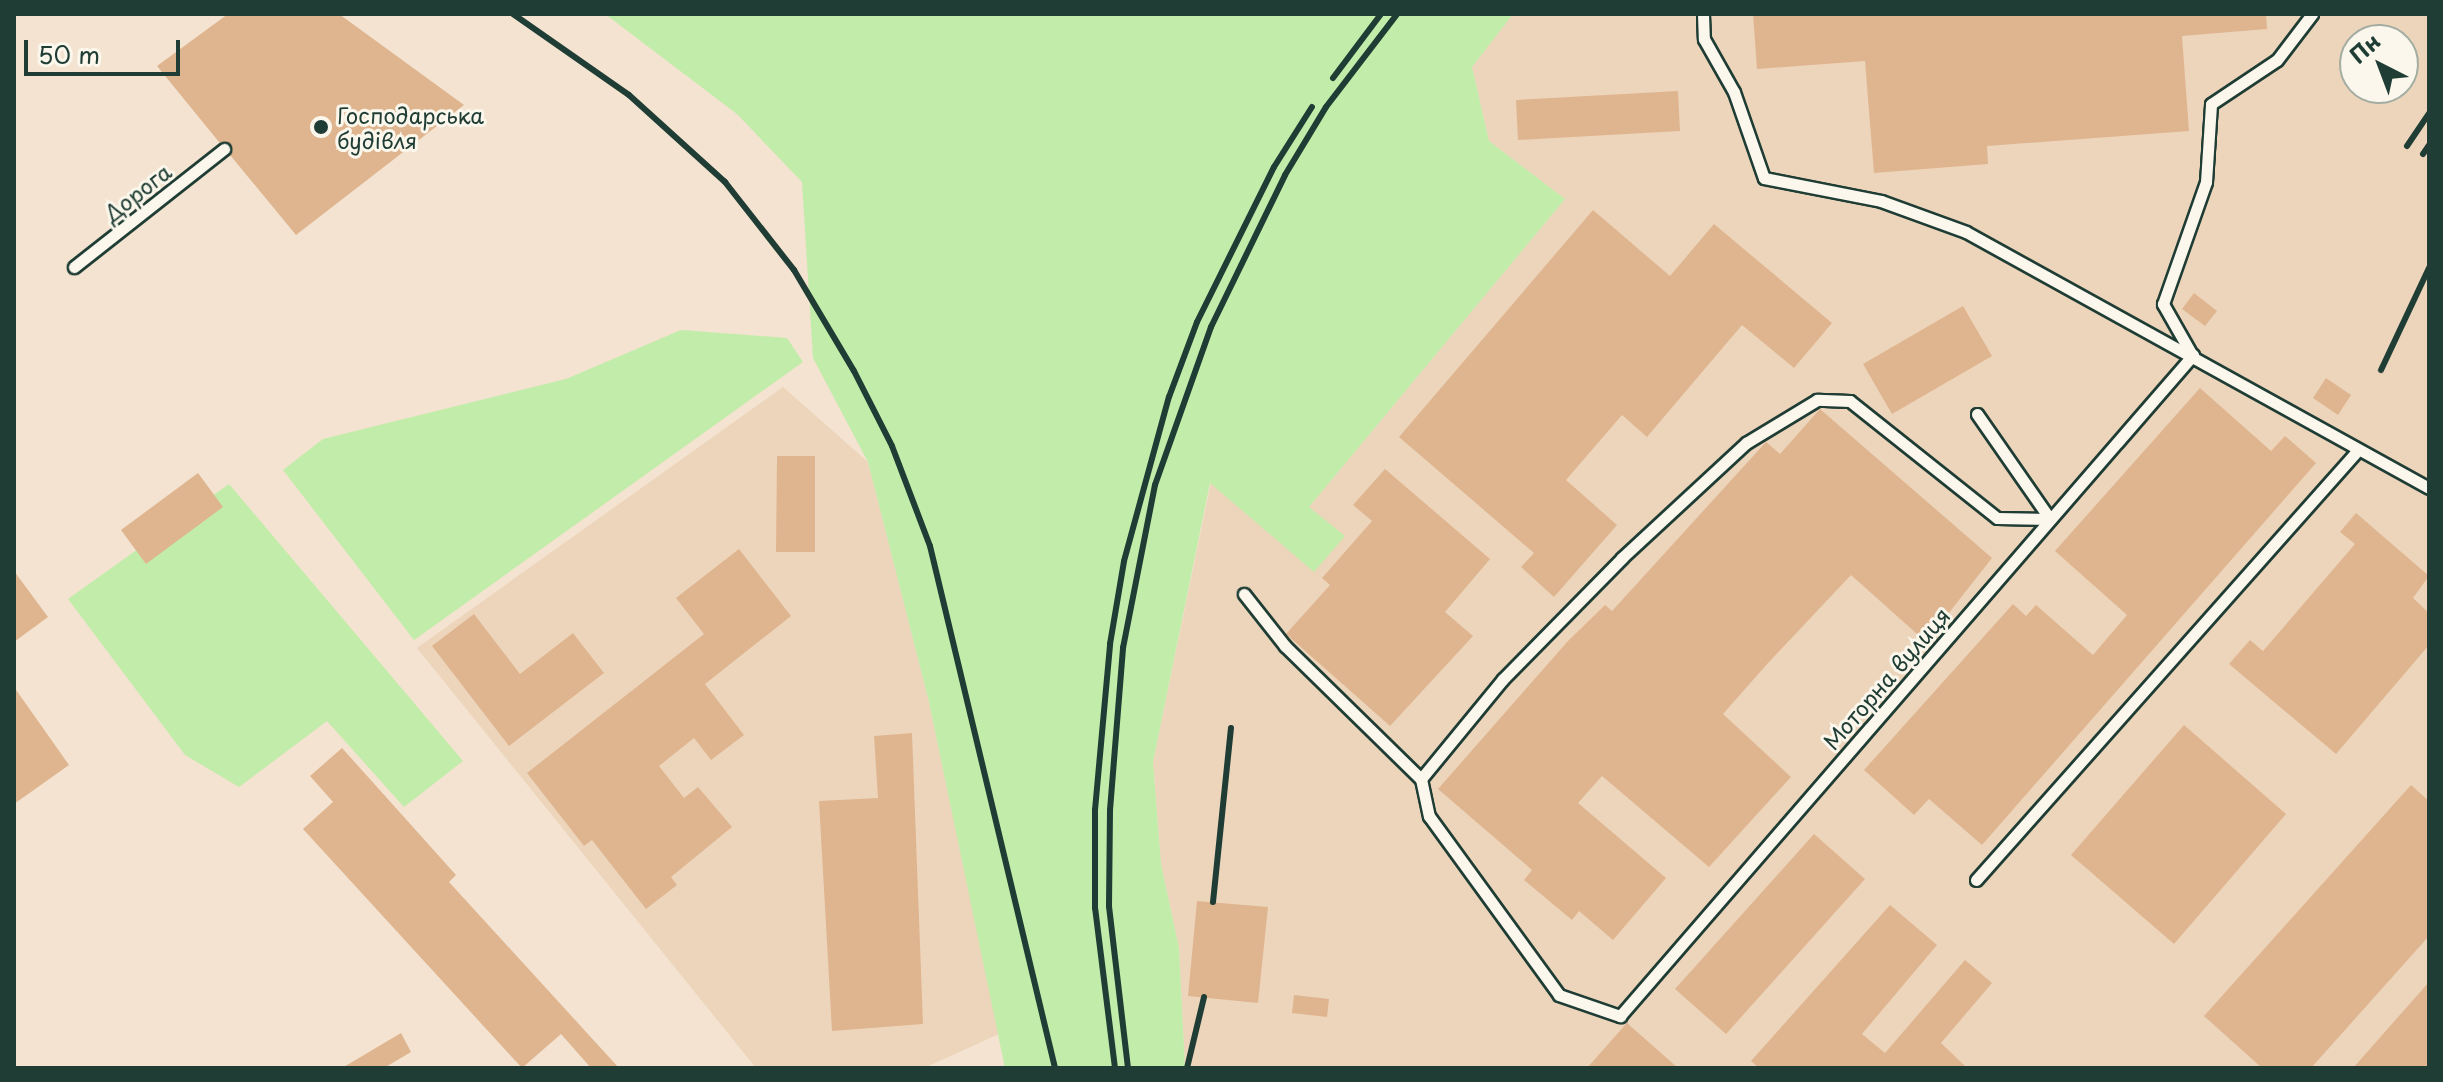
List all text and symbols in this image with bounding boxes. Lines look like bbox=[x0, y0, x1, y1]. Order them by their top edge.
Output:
scale bar bbox=[28, 24, 184, 74]
north arrow bbox=[2339, 24, 2419, 104]
text: Пн bbox=[2341, 24, 2387, 70]
text: 50 m bbox=[38, 36, 100, 72]
place label: Господарська будівля bbox=[337, 101, 484, 152]
marker: Господарська будівля bbox=[312, 118, 330, 136]
street label: Дорога bbox=[98, 157, 176, 227]
street label: Моторна вулиця bbox=[1817, 601, 1955, 755]

